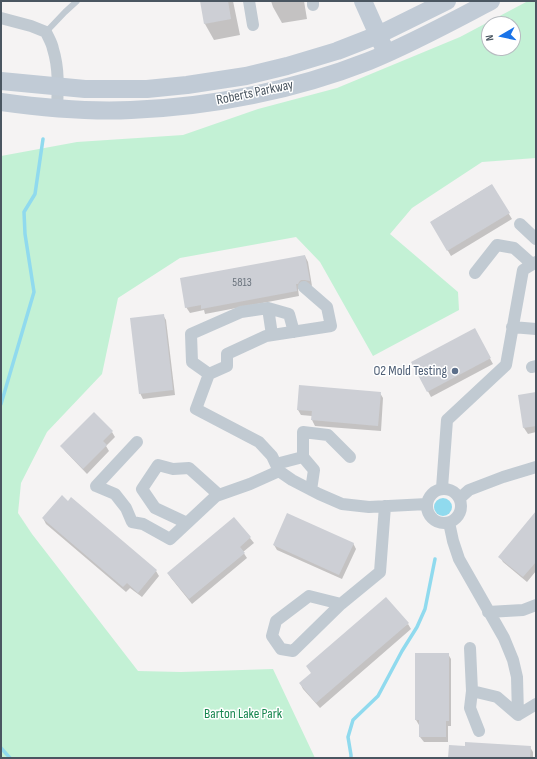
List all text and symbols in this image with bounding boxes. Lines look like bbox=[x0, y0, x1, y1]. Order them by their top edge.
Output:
north arrow bbox=[481, 16, 521, 56]
text: N bbox=[483, 34, 497, 42]
street label: Roberts Parkway bbox=[215, 77, 295, 109]
house number: 5813 bbox=[232, 276, 252, 290]
place label: O2 Mold Testing bbox=[373, 363, 447, 379]
marker: O2 Mold Testing bbox=[450, 366, 460, 376]
park label: Barton Lake Park bbox=[204, 706, 282, 722]

